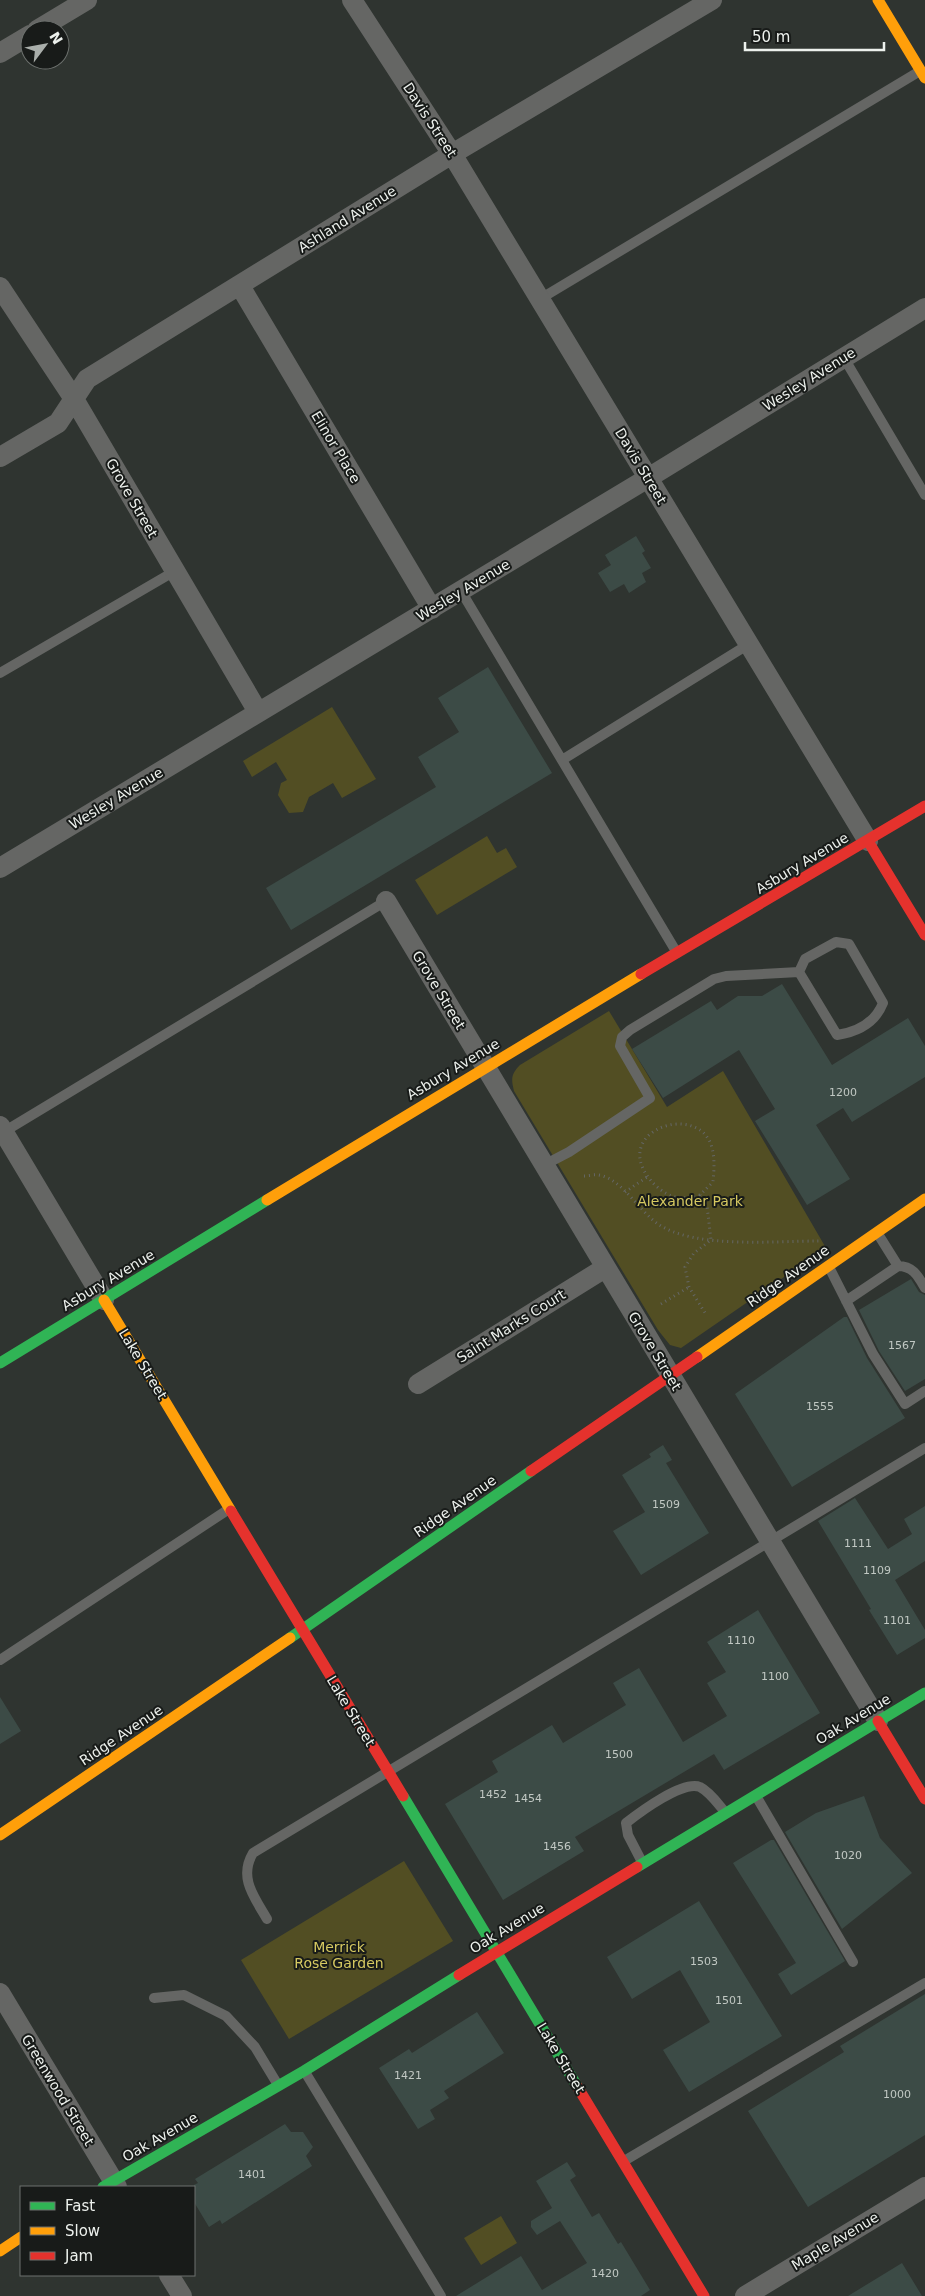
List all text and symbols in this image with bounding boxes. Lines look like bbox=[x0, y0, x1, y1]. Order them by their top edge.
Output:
north arrow bbox=[20, 20, 70, 70]
scale bar bbox=[745, 20, 884, 52]
text: 50 m bbox=[752, 28, 790, 46]
text: N bbox=[46, 29, 66, 47]
street label: Davis Street bbox=[400, 80, 460, 161]
street label: Ashland Avenue bbox=[295, 182, 399, 256]
street label: Wesley Avenue bbox=[760, 344, 858, 414]
street label: Elinor Place bbox=[308, 408, 364, 486]
street label: Davis Street bbox=[612, 425, 670, 507]
street label: Grove Street bbox=[103, 456, 161, 541]
street label: Wesley Avenue bbox=[413, 556, 513, 624]
street label: Wesley Avenue bbox=[66, 764, 166, 832]
street label: Asbury Avenue bbox=[753, 829, 851, 897]
street label: Grove Street bbox=[409, 948, 469, 1033]
street label: Asbury Avenue bbox=[404, 1035, 502, 1103]
house number: 1200 bbox=[829, 1086, 857, 1099]
park label: Alexander Park bbox=[637, 1193, 744, 1209]
street label: Ridge Avenue bbox=[744, 1242, 832, 1310]
street label: Asbury Avenue bbox=[59, 1246, 157, 1314]
street label: Saint Marks Court bbox=[454, 1286, 569, 1366]
street label: Grove Street bbox=[625, 1309, 685, 1394]
street label: Lake Street bbox=[116, 1326, 171, 1403]
house number: 1567 bbox=[888, 1339, 916, 1352]
house number: 1555 bbox=[806, 1400, 834, 1413]
street label: Ridge Avenue bbox=[411, 1472, 499, 1540]
house number: 1509 bbox=[652, 1498, 680, 1511]
house number: 1111 bbox=[844, 1537, 872, 1550]
house number: 1109 bbox=[863, 1564, 891, 1577]
house number: 1101 bbox=[883, 1614, 911, 1627]
house number: 1110 bbox=[727, 1634, 755, 1647]
house number: 1100 bbox=[761, 1670, 789, 1683]
street label: Lake Street bbox=[324, 1673, 379, 1750]
street label: Oak Avenue bbox=[813, 1690, 893, 1748]
street label: Ridge Avenue bbox=[77, 1701, 165, 1769]
house number: 1500 bbox=[605, 1748, 633, 1761]
house number: 1452 bbox=[479, 1788, 507, 1801]
house number: 1454 bbox=[514, 1792, 542, 1805]
house number: 1456 bbox=[543, 1840, 571, 1853]
house number: 1020 bbox=[834, 1849, 862, 1862]
street label: Oak Avenue bbox=[467, 1899, 547, 1957]
park label: Merrick Rose Garden bbox=[294, 1939, 384, 1971]
house number: 1503 bbox=[690, 1955, 718, 1968]
house number: 1501 bbox=[715, 1994, 743, 2007]
street label: Lake Street bbox=[534, 2020, 589, 2097]
street label: Greenwood Street bbox=[18, 2032, 98, 2149]
house number: 1421 bbox=[394, 2069, 422, 2082]
house number: 1000 bbox=[883, 2088, 911, 2101]
street label: Oak Avenue bbox=[120, 2109, 200, 2165]
house number: 1401 bbox=[238, 2168, 266, 2181]
legend bbox=[20, 2186, 195, 2276]
text: Fast bbox=[65, 2197, 95, 2215]
street label: Maple Avenue bbox=[789, 2209, 881, 2273]
text: Slow bbox=[65, 2222, 100, 2240]
text: Jam bbox=[64, 2247, 93, 2265]
house number: 1420 bbox=[591, 2267, 619, 2280]

